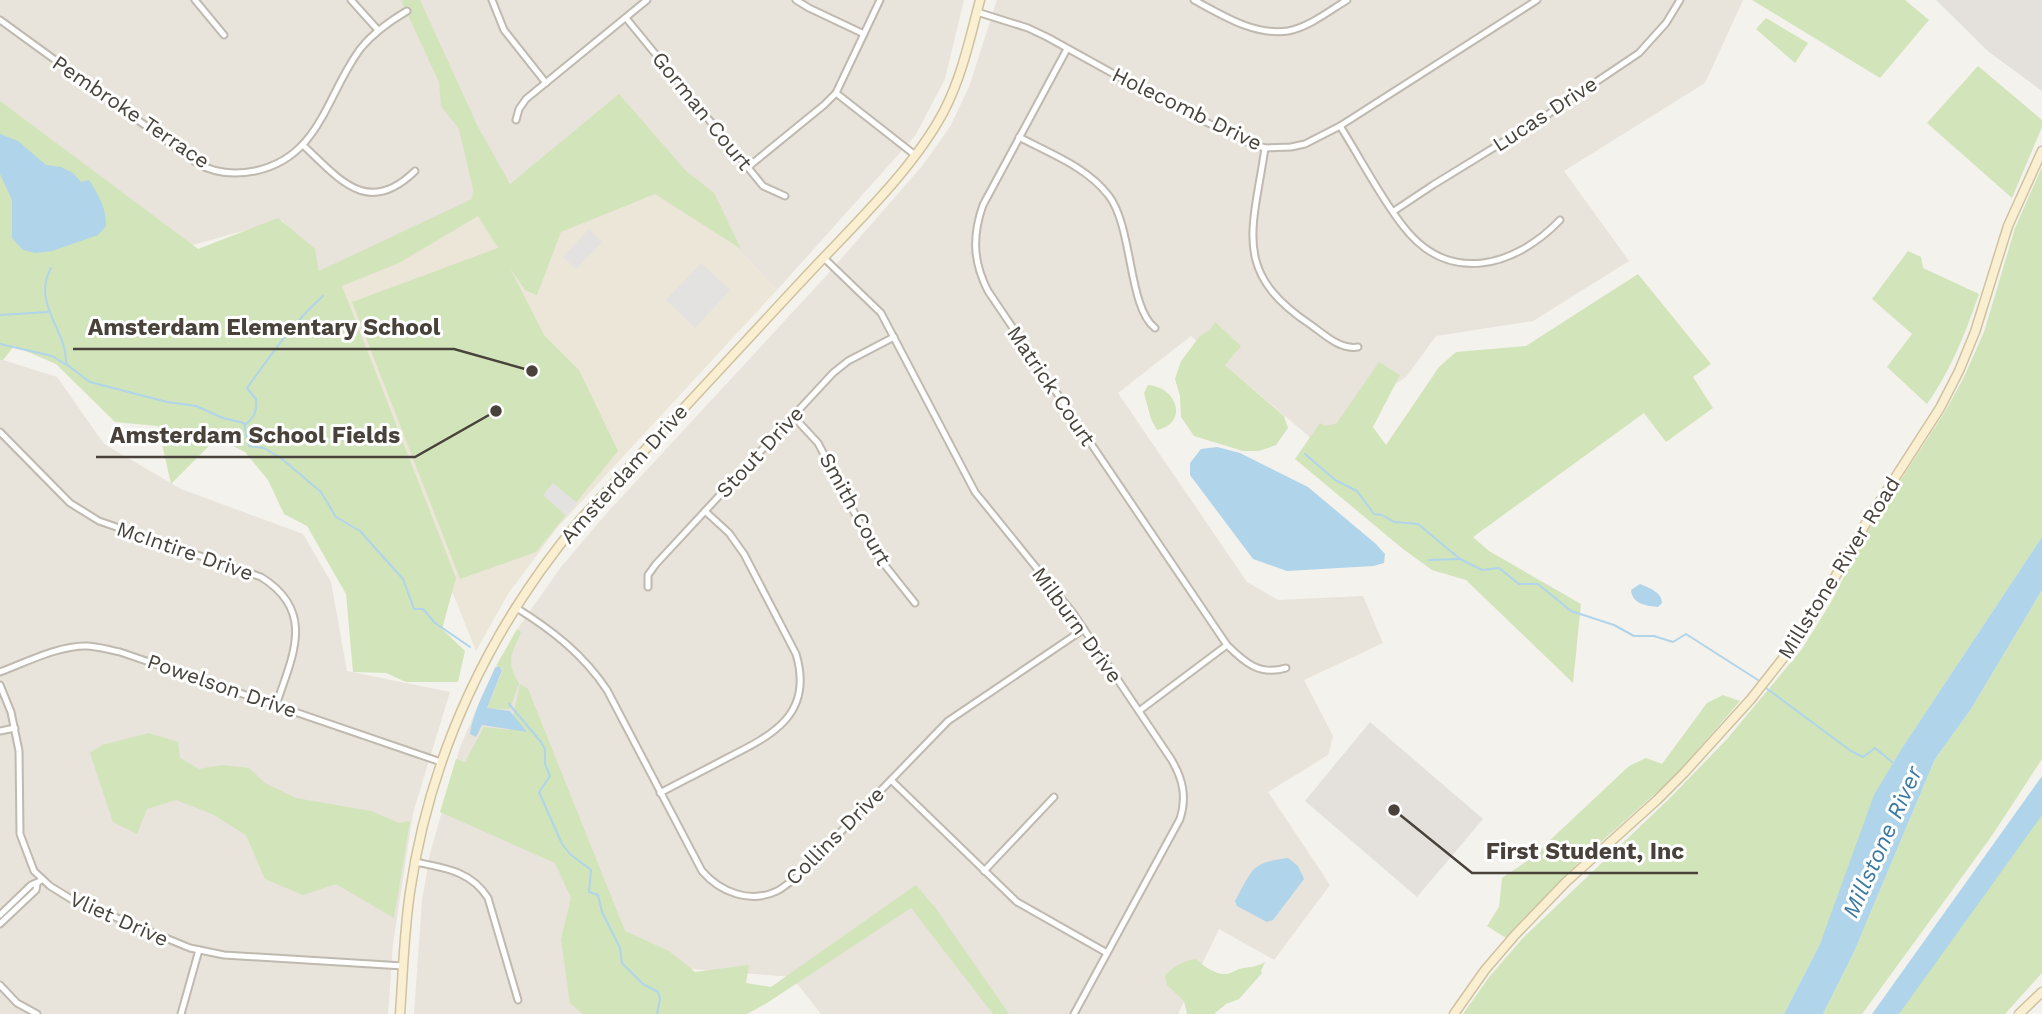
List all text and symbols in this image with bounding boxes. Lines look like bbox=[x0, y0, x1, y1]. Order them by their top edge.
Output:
street label: Gorman Court bbox=[647, 46, 758, 175]
street label: Pembroke Terrace bbox=[48, 50, 215, 173]
street label: Holecomb Drive bbox=[1108, 62, 1266, 156]
street label: Lucas Drive bbox=[1488, 71, 1602, 157]
callout: Amsterdam Elementary School bbox=[73, 305, 454, 349]
text: Amsterdam Elementary School bbox=[88, 314, 441, 341]
street label: Matrick Court bbox=[1002, 321, 1101, 451]
street label: Amsterdam Drive bbox=[555, 399, 693, 548]
street label: Stout Drive bbox=[711, 401, 808, 503]
callout: Amsterdam School Fields bbox=[96, 413, 415, 457]
text: Amsterdam School Fields bbox=[110, 422, 400, 449]
street label: Smith Court bbox=[814, 448, 897, 569]
street label: Millstone River Road bbox=[1772, 472, 1905, 663]
street label: McIntire Drive bbox=[114, 515, 257, 586]
street label: Milburn Drive bbox=[1027, 562, 1128, 687]
street label: Powelson Drive bbox=[144, 648, 300, 723]
water label: Millstone River bbox=[1837, 761, 1928, 922]
street label: Collins Drive bbox=[780, 781, 889, 890]
callout: First Student, Inc bbox=[1472, 829, 1698, 873]
text: First Student, Inc bbox=[1486, 838, 1684, 865]
street label: Vliet Drive bbox=[66, 886, 173, 951]

